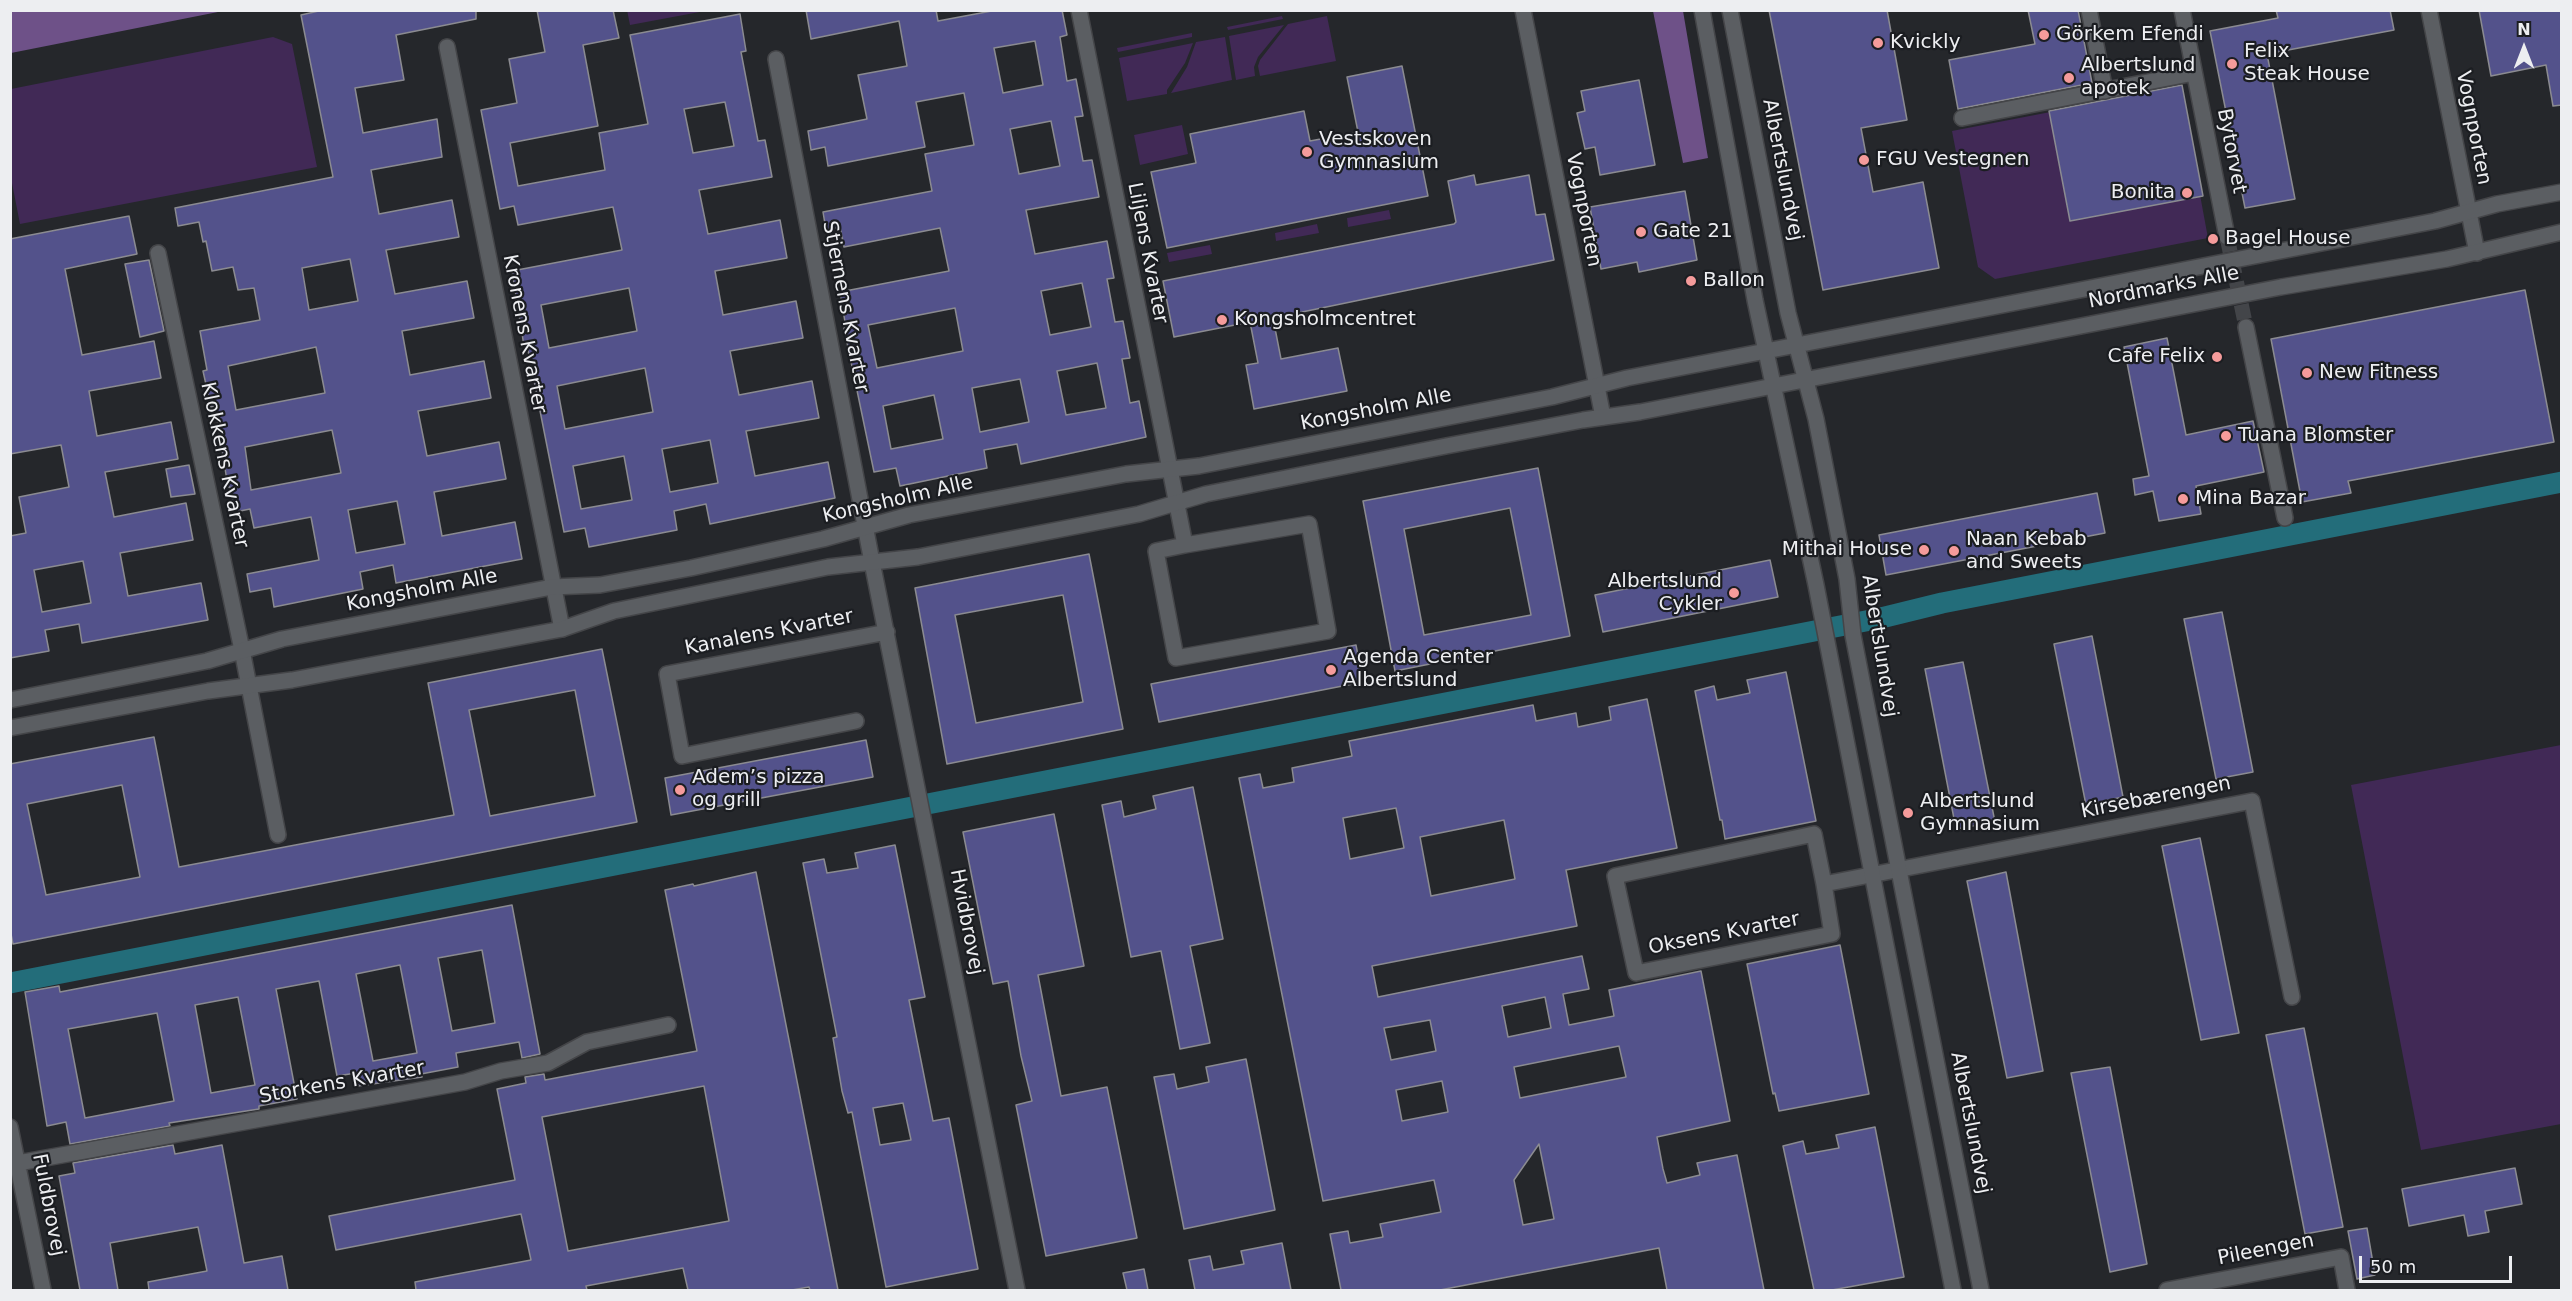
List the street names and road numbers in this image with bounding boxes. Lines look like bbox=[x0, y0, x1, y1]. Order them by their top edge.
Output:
street label: Vognporten bbox=[2450, 69, 2496, 187]
street label: Albertslundvej bbox=[1756, 97, 1808, 243]
street label: Bytorvet bbox=[2211, 107, 2251, 195]
street label: Vognporten bbox=[1560, 151, 1606, 269]
street label: Liljens Kvarter bbox=[1122, 180, 1172, 326]
street label: Stjernens Kvarter bbox=[817, 219, 873, 395]
street label: Kronens Kvarter bbox=[497, 253, 551, 415]
street label: Nordmarks Alle bbox=[2087, 262, 2241, 314]
street label: Klokkens Kvarter bbox=[195, 380, 253, 550]
street label: Kongsholm Alle bbox=[1298, 384, 1454, 436]
street label: Kongsholm Alle bbox=[820, 471, 976, 529]
street label: Kongsholm Alle bbox=[344, 565, 500, 617]
street label: Albertslundvej bbox=[1856, 573, 1902, 719]
street label: Kanalens Kvarter bbox=[683, 605, 855, 661]
street label: Kirsebærengen bbox=[2079, 772, 2233, 824]
street label: Hvidbrovej bbox=[944, 867, 988, 977]
street label: Oksens Kvarter bbox=[1646, 908, 1802, 960]
street label: Albertslundvej bbox=[1944, 1050, 1996, 1196]
street label: Storkens Kvarter bbox=[257, 1057, 427, 1109]
street label: Fuldbrovej bbox=[26, 1152, 70, 1258]
street label: Pileengen bbox=[2216, 1229, 2316, 1271]

